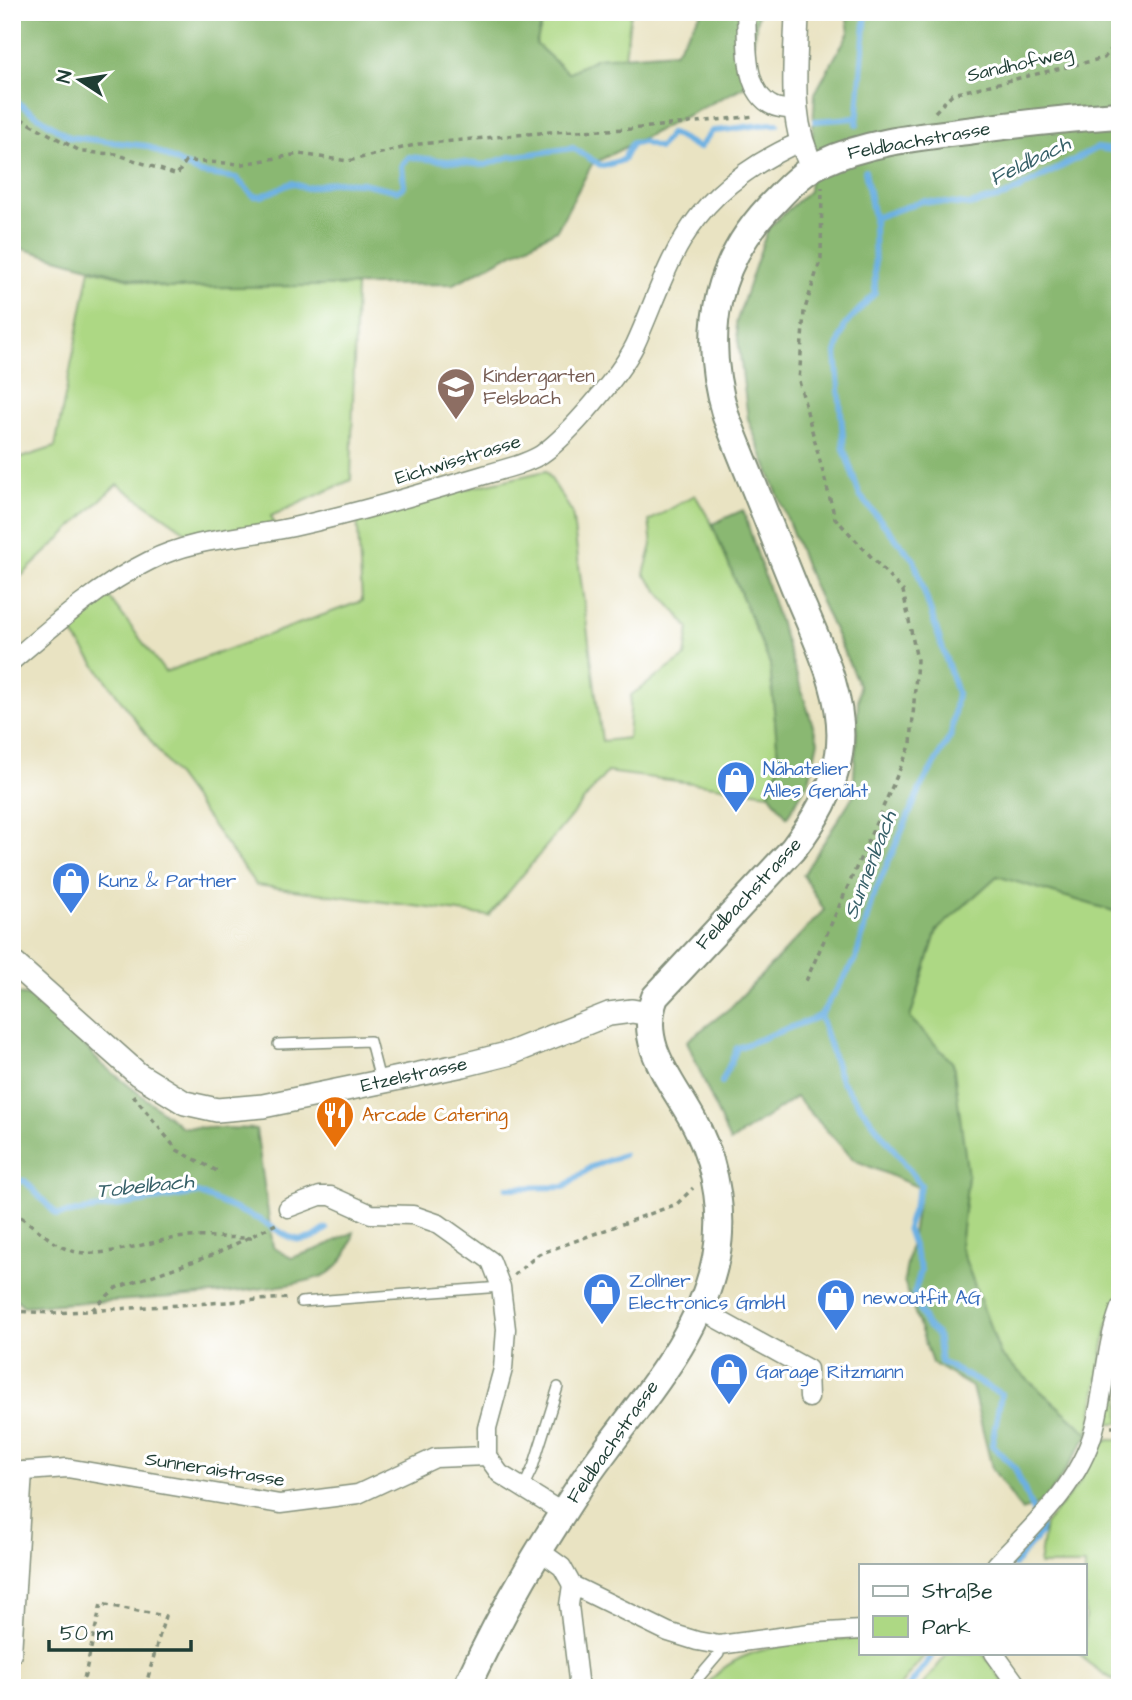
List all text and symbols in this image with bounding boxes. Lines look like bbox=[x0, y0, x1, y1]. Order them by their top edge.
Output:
street label: Sandhofweg bbox=[964, 39, 1076, 90]
north arrow bbox=[46, 46, 116, 116]
text: N bbox=[50, 68, 79, 85]
street label: Feldbachstrasse bbox=[845, 115, 993, 167]
water label: Feldbach bbox=[985, 128, 1077, 193]
place label: Kindergarten Felsbach bbox=[483, 363, 595, 412]
school or university icon: Kindergarten Felsbach bbox=[435, 366, 477, 421]
street label: Eichwisstrasse bbox=[392, 428, 524, 492]
place label: Nähatelier Alles Genäht bbox=[763, 756, 869, 805]
shop icon: Nähatelier Alles Genäht bbox=[715, 759, 757, 814]
water label: Sunnenbach bbox=[836, 805, 904, 923]
street label: Feldbachstrasse bbox=[690, 832, 808, 956]
shop icon: Kunz & Partner bbox=[50, 860, 92, 915]
place label: Kunz & Partner bbox=[98, 868, 237, 895]
street label: Etzelstrasse bbox=[358, 1051, 470, 1099]
restaurant icon: Arcade Catering bbox=[314, 1094, 356, 1149]
place label: Arcade Catering bbox=[362, 1102, 508, 1130]
water label: Tobelbach bbox=[95, 1166, 197, 1206]
place label: Zollner Electronics GmbH bbox=[629, 1268, 786, 1317]
shop icon: Zollner Electronics GmbH bbox=[581, 1271, 623, 1326]
shop icon: newoutfit AG bbox=[815, 1277, 857, 1332]
place label: newoutfit AG bbox=[863, 1285, 981, 1312]
shop icon: Garage Ritzmann bbox=[708, 1351, 750, 1406]
place label: Garage Ritzmann bbox=[756, 1359, 904, 1387]
street label: Feldbachstrasse bbox=[560, 1375, 666, 1509]
street label: Sunneraistrasse bbox=[143, 1446, 287, 1494]
legend bbox=[859, 1564, 1086, 1654]
text: Straße bbox=[922, 1577, 993, 1606]
scale bar bbox=[49, 1609, 191, 1653]
text: Park bbox=[922, 1613, 971, 1642]
text: 50 m bbox=[60, 1619, 114, 1648]

